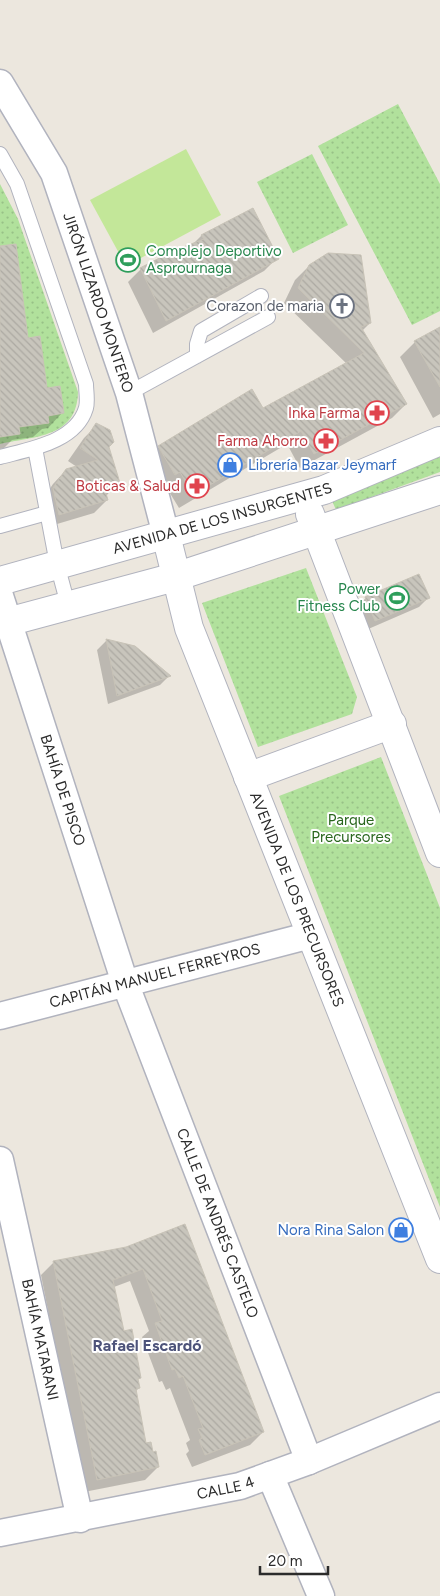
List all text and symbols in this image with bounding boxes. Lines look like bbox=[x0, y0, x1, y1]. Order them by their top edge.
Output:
street label: JIRÓN LIZARDO MONTERO bbox=[59, 210, 137, 395]
place label: Complejo Deportivo Asprournaga bbox=[146, 242, 282, 277]
sports icon: Complejo Deportivo Asprournaga bbox=[115, 247, 141, 273]
church icon: Corazon de maria bbox=[329, 293, 355, 319]
place label: Corazon de maria bbox=[206, 297, 324, 315]
pharmacy icon: Inka Farma bbox=[364, 400, 390, 426]
place label: Inka Farma bbox=[288, 404, 360, 422]
pharmacy icon: Farma Ahorro bbox=[313, 428, 339, 454]
place label: Farma Ahorro bbox=[217, 432, 308, 450]
shop icon: Librería Bazar Jeymarf bbox=[217, 452, 243, 478]
place label: Librería Bazar Jeymarf bbox=[248, 456, 397, 474]
pharmacy icon: Boticas & Salud bbox=[184, 473, 210, 499]
place label: Boticas & Salud bbox=[76, 477, 180, 495]
street label: AVENIDA DE LOS INSURGENTES bbox=[111, 479, 335, 558]
place label: Power Fitness Club bbox=[297, 580, 380, 615]
sports icon: Power Fitness Club bbox=[384, 585, 410, 611]
street label: BAHÍA DE PISCO bbox=[36, 732, 89, 848]
street label: AVENIDA DE LOS PRECURSORES bbox=[246, 789, 348, 1010]
park label: Parque Precursores bbox=[311, 811, 391, 846]
street label: CAPITÁN MANUEL FERREYROS bbox=[48, 940, 262, 1012]
street label: CALLE DE ANDRÉS CASTELO bbox=[173, 1126, 262, 1321]
shop icon: Nora Rina Salon bbox=[388, 1217, 414, 1243]
place label: Nora Rina Salon bbox=[277, 1221, 384, 1239]
street label: BAHÍA MATARANI bbox=[18, 1277, 62, 1402]
district label: Rafael Escardó bbox=[92, 1336, 202, 1355]
street label: CALLE 4 bbox=[195, 1473, 257, 1503]
scale bar bbox=[260, 1544, 328, 1576]
text: 20 m bbox=[268, 1552, 302, 1570]

